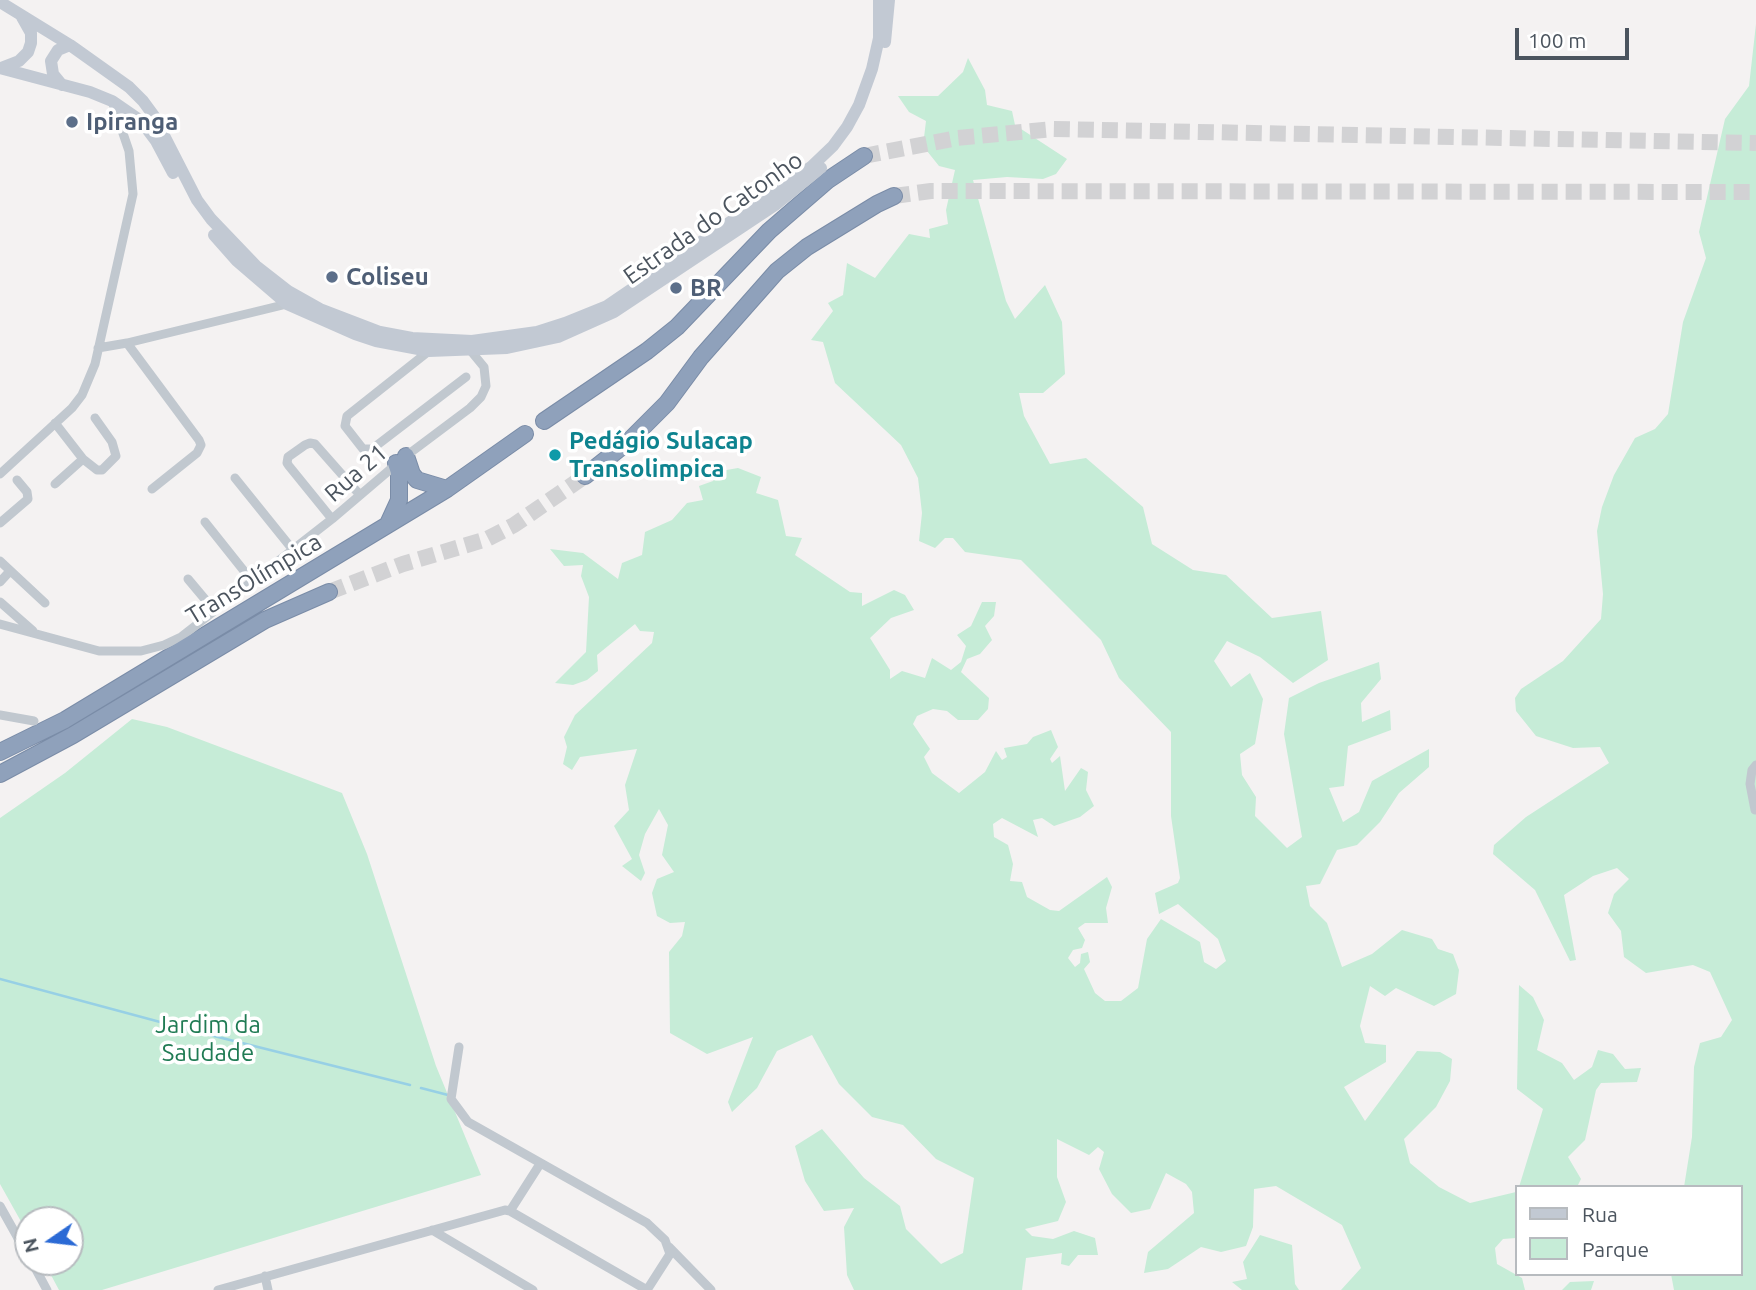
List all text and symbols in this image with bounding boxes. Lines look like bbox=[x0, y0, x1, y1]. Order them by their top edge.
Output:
scale bar bbox=[1518, 14, 1632, 58]
text: 100 m bbox=[1528, 28, 1586, 52]
place label: Ipiranga bbox=[86, 108, 178, 136]
marker: Ipiranga bbox=[64, 114, 80, 130]
street label: Estrada do Catonho bbox=[618, 145, 808, 291]
place label: Coliseu bbox=[346, 263, 429, 291]
marker: Coliseu bbox=[324, 269, 340, 285]
place label: BR bbox=[690, 274, 722, 302]
marker: BR bbox=[668, 280, 684, 296]
place label: Pedágio Sulacap Transolimpica bbox=[569, 427, 753, 483]
street label: Rua 21 bbox=[319, 438, 393, 508]
marker: Pedágio Sulacap Transolimpica bbox=[547, 447, 563, 463]
street label: TransOlímpica bbox=[181, 527, 327, 631]
park label: Jardim da Saudade bbox=[155, 1011, 261, 1067]
legend bbox=[1514, 1185, 1742, 1276]
text: Rua bbox=[1582, 1202, 1618, 1226]
north arrow bbox=[14, 1206, 84, 1276]
text: N bbox=[18, 1236, 43, 1255]
text: Parque bbox=[1582, 1237, 1649, 1261]

